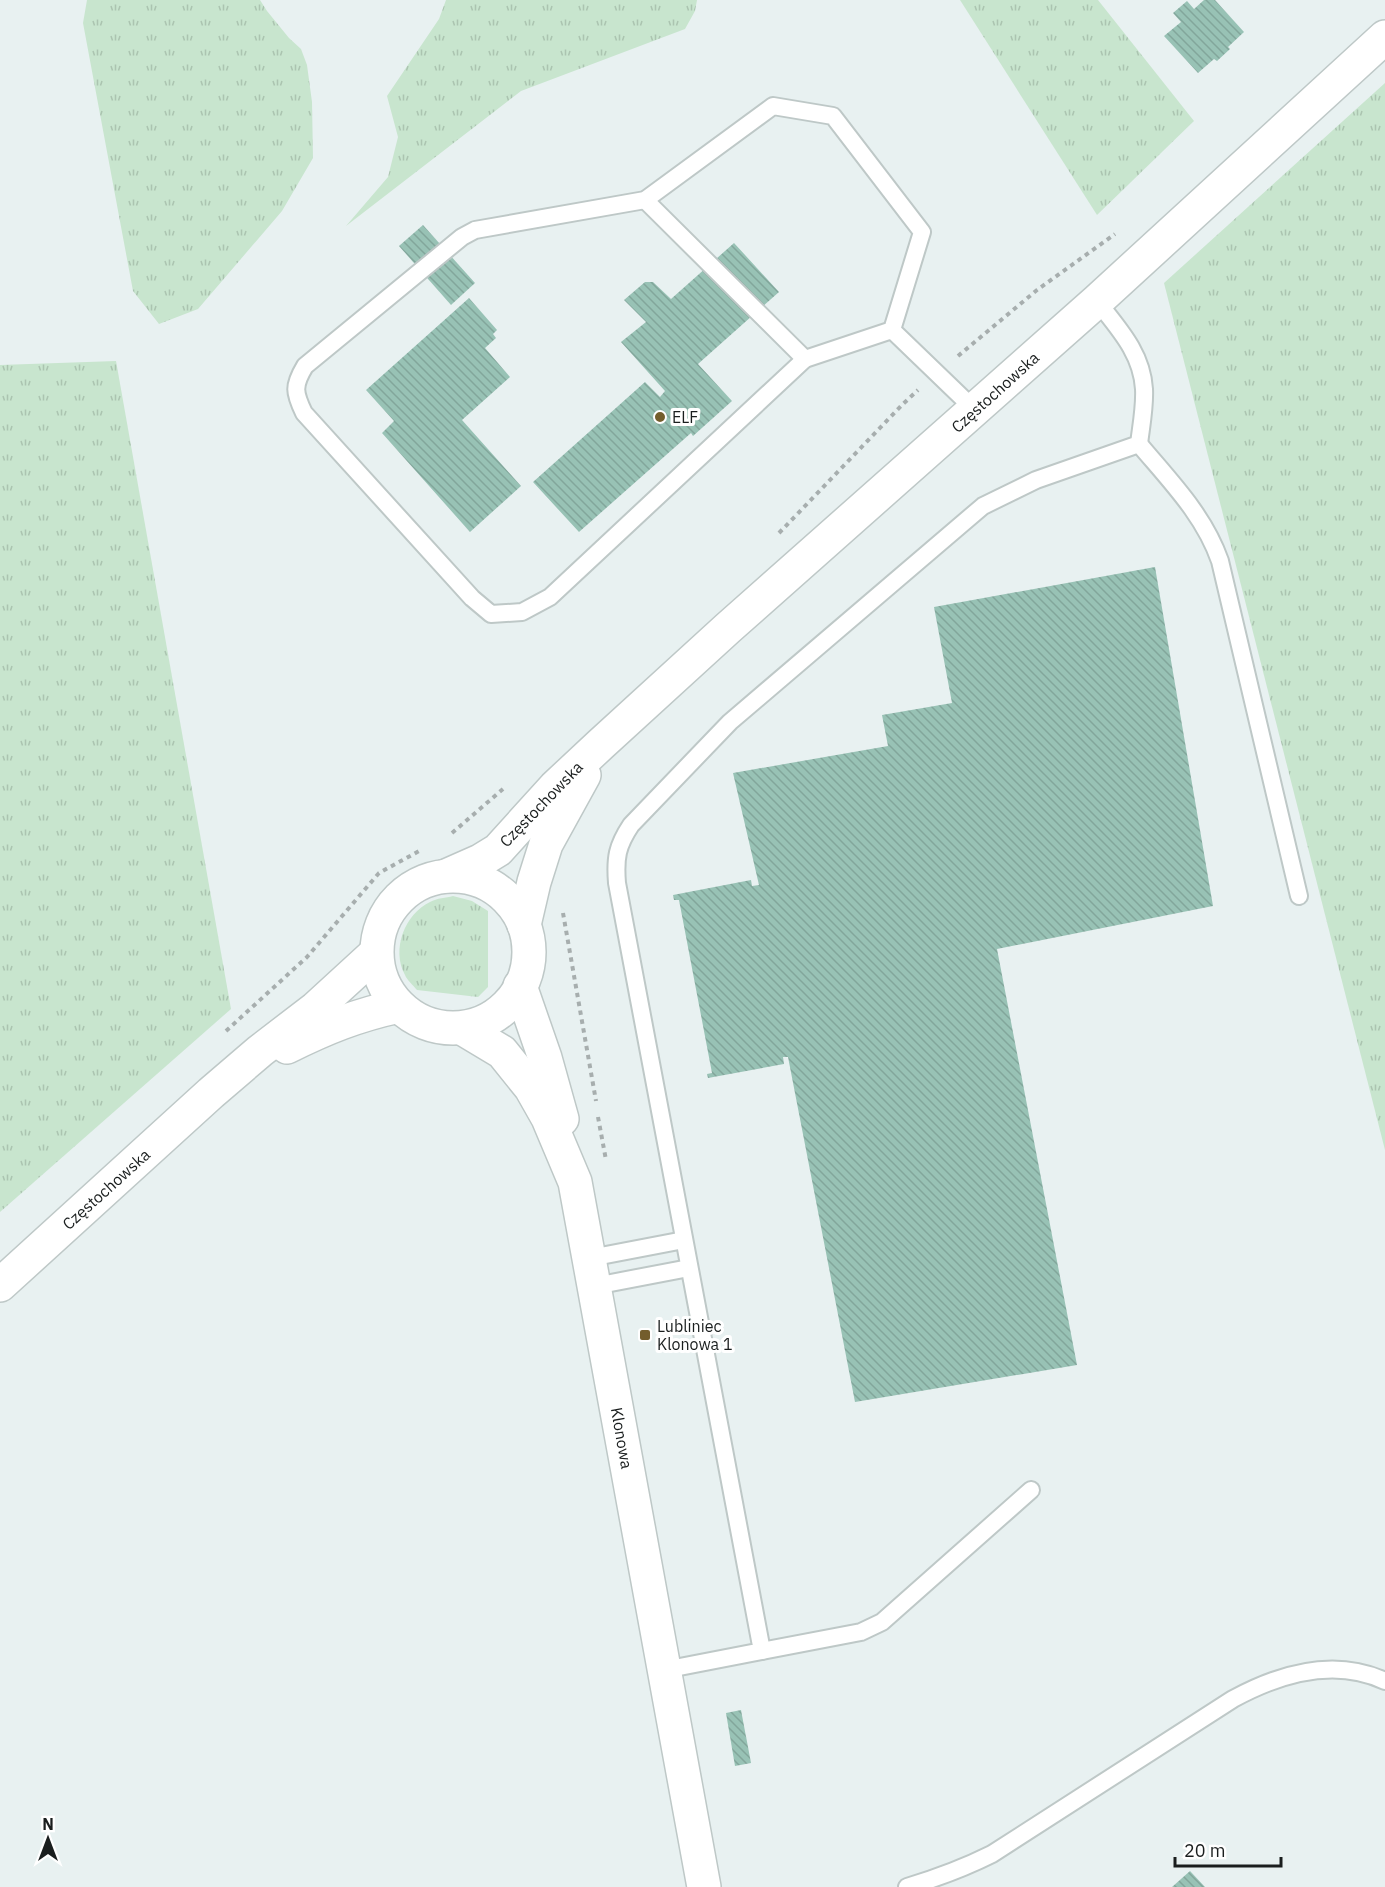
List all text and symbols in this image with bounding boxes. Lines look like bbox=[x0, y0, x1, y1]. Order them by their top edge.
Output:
street label: Częstochowska bbox=[947, 347, 1043, 437]
place label: ELF bbox=[672, 407, 698, 427]
marker: ELF bbox=[653, 410, 667, 424]
street label: Częstochowska bbox=[495, 757, 587, 851]
street label: Częstochowska bbox=[58, 1144, 154, 1234]
place label: Lubliniec Klonowa 1 bbox=[657, 1316, 733, 1354]
marker: Lubliniec Klonowa 1 bbox=[638, 1328, 652, 1342]
street label: Klonowa bbox=[607, 1406, 637, 1471]
north arrow bbox=[18, 1809, 78, 1869]
text: N bbox=[42, 1814, 54, 1834]
scale bar bbox=[1175, 1830, 1282, 1868]
text: 20 m bbox=[1184, 1839, 1226, 1862]

